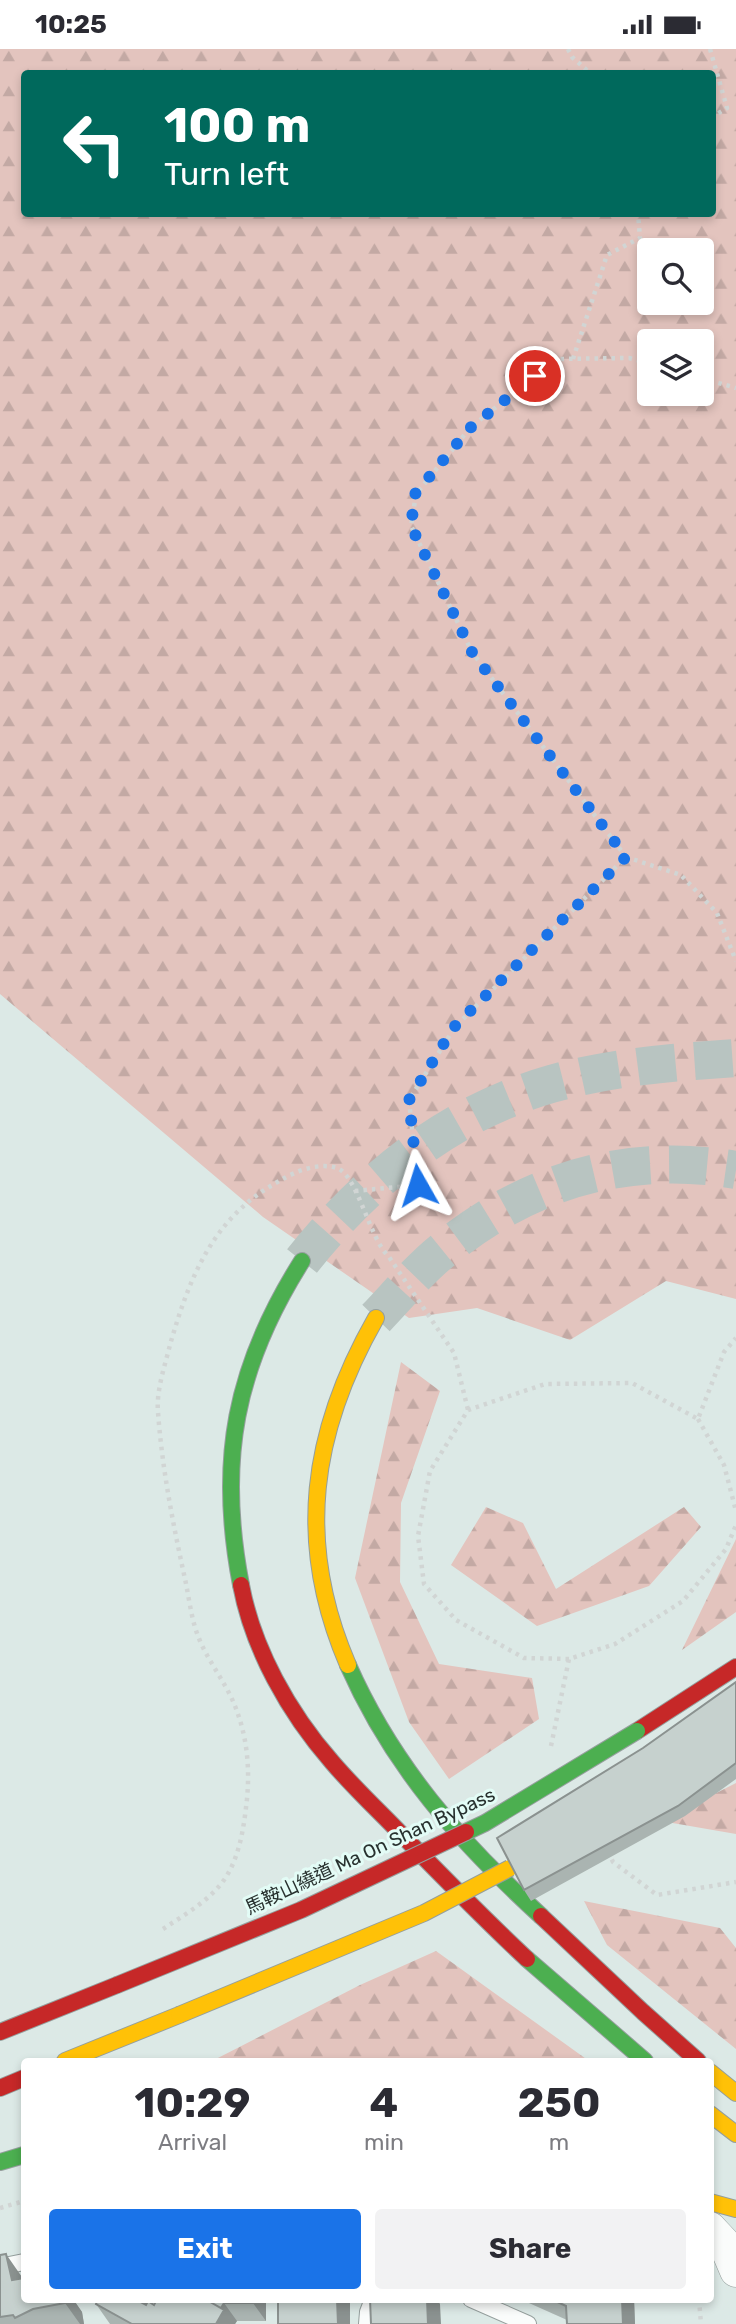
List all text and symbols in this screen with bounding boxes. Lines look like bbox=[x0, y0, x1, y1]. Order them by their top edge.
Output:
text: 10:25 bbox=[35, 9, 107, 40]
text: 100 m bbox=[164, 96, 310, 154]
icon: left bbox=[49, 98, 140, 189]
text: Turn left bbox=[164, 155, 289, 193]
map controls bbox=[637, 238, 714, 406]
button: search bbox=[637, 238, 714, 315]
button: layers bbox=[637, 329, 714, 406]
pin bbox=[505, 346, 565, 406]
icon: arrive bbox=[516, 357, 554, 395]
position arrow bbox=[381, 1148, 455, 1222]
street label: 馬鞍山繞道 Ma On Shan Bypass bbox=[241, 1783, 499, 1919]
text: 10:29 bbox=[135, 2078, 250, 2128]
text: 4 bbox=[370, 2078, 398, 2128]
text: 250 bbox=[517, 2078, 600, 2128]
text: Arrival bbox=[158, 2128, 227, 2156]
text: min bbox=[364, 2128, 404, 2156]
text: m bbox=[549, 2128, 569, 2156]
button: Exit bbox=[49, 2209, 361, 2289]
button: Share bbox=[375, 2209, 686, 2289]

